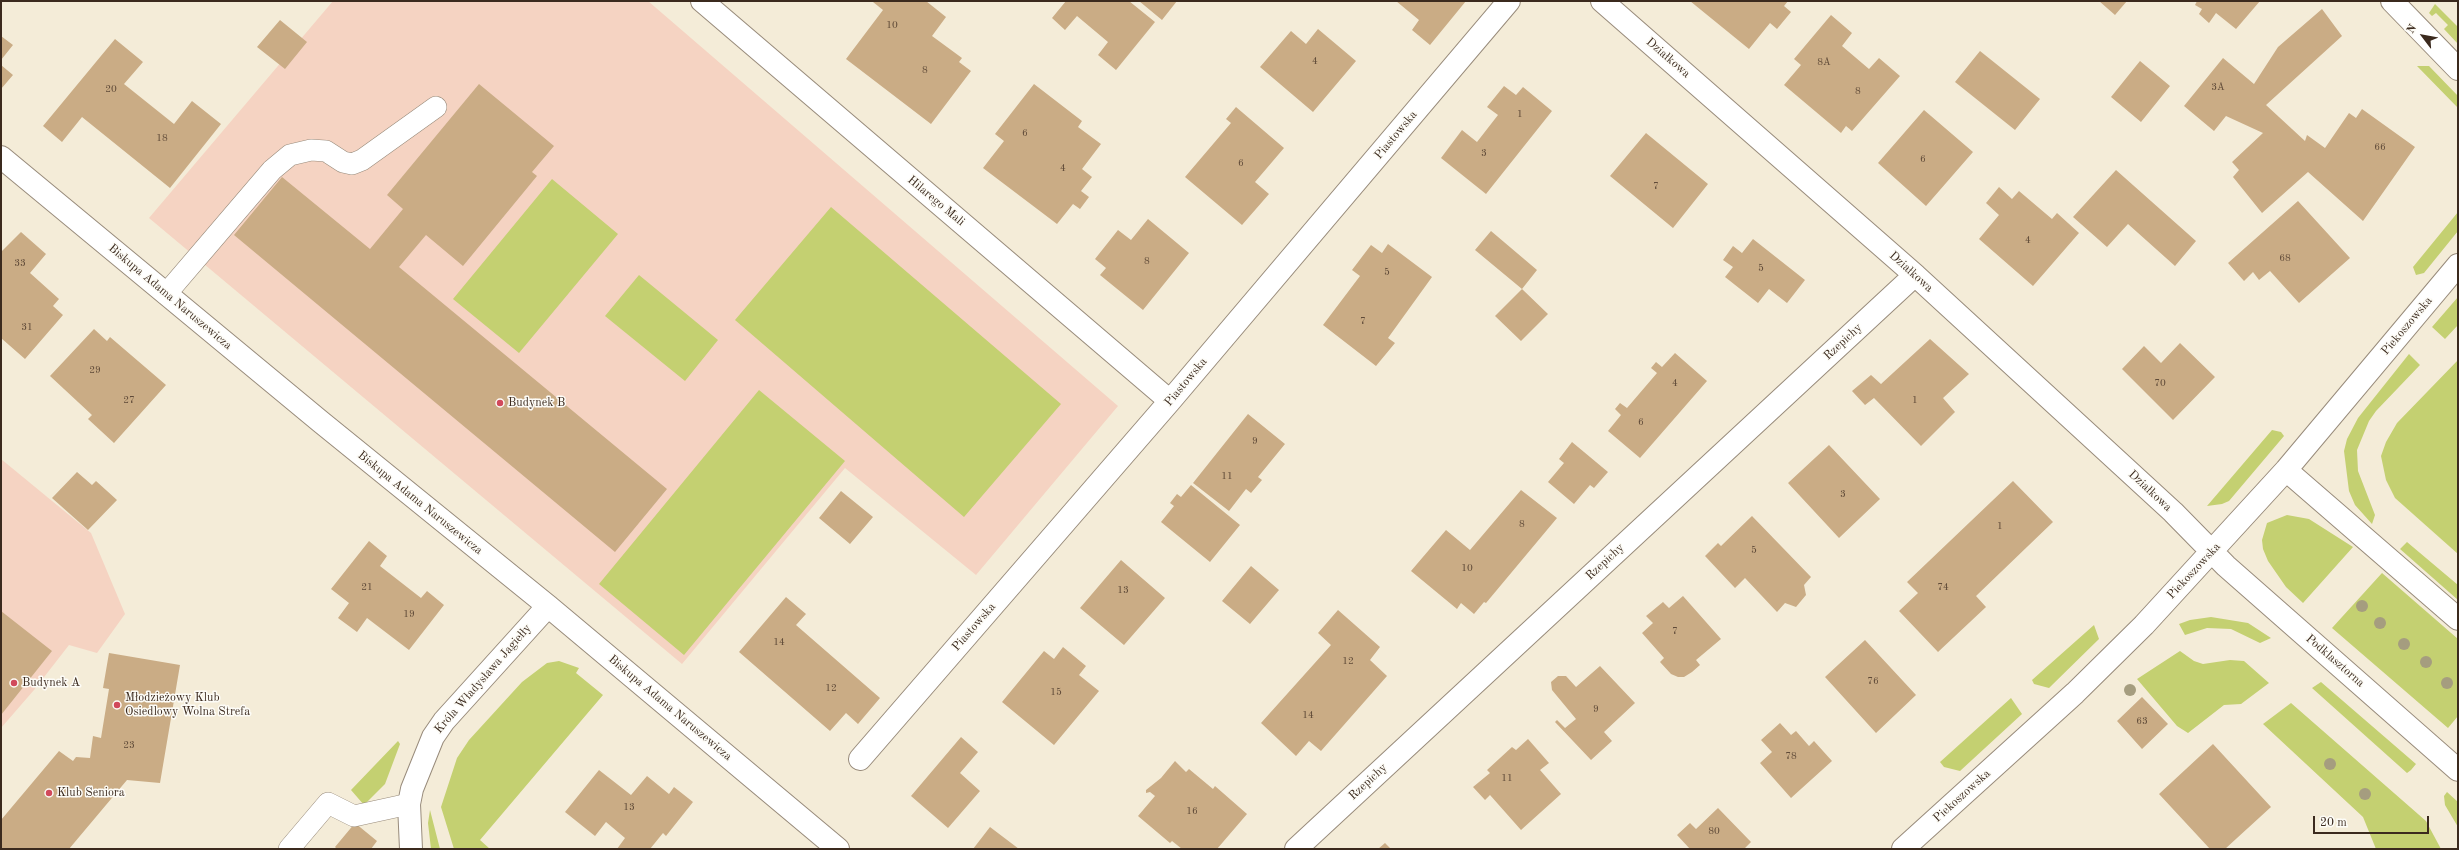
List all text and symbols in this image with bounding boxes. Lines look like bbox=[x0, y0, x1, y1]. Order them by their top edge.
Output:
north arrow bbox=[2403, 16, 2443, 56]
house number: 10 bbox=[886, 19, 898, 31]
text: N bbox=[2406, 23, 2419, 36]
street label: Działkowa bbox=[1643, 35, 1693, 81]
house number: 4 bbox=[1312, 55, 1318, 67]
house number: 8A bbox=[1817, 56, 1831, 68]
house number: 8 bbox=[922, 64, 928, 76]
house number: 3A bbox=[2211, 81, 2225, 93]
house number: 20 bbox=[105, 83, 117, 95]
house number: 8 bbox=[1855, 85, 1861, 97]
street label: Piastowska bbox=[1371, 108, 1421, 162]
house number: 1 bbox=[1517, 108, 1523, 120]
house number: 6 bbox=[1022, 127, 1028, 139]
house number: 18 bbox=[156, 132, 168, 144]
house number: 66 bbox=[2374, 141, 2386, 153]
house number: 3 bbox=[1481, 147, 1487, 159]
house number: 6 bbox=[1920, 153, 1926, 165]
house number: 6 bbox=[1238, 157, 1244, 169]
house number: 4 bbox=[1060, 162, 1066, 174]
street label: Hilarego Mali bbox=[904, 173, 968, 229]
house number: 7 bbox=[1653, 180, 1659, 192]
house number: 4 bbox=[2025, 234, 2031, 246]
street label: Biskupa Adama Naruszewicza bbox=[105, 241, 235, 353]
street label: Działkowa bbox=[1886, 249, 1936, 295]
house number: 68 bbox=[2279, 252, 2291, 264]
house number: 8 bbox=[1144, 255, 1150, 267]
house number: 33 bbox=[14, 257, 26, 269]
house number: 5 bbox=[1758, 262, 1764, 274]
house number: 5 bbox=[1384, 266, 1390, 278]
street label: Piekoszowska bbox=[2378, 294, 2436, 358]
house number: 7 bbox=[1360, 315, 1366, 327]
house number: 31 bbox=[21, 321, 33, 333]
street label: Rzepichy bbox=[1821, 321, 1865, 363]
street label: Piastowska bbox=[1161, 355, 1211, 409]
house number: 29 bbox=[89, 364, 101, 376]
house number: 4 bbox=[1672, 377, 1678, 389]
house number: 70 bbox=[2154, 377, 2166, 389]
house number: 27 bbox=[123, 394, 135, 406]
house number: 1 bbox=[1912, 394, 1918, 406]
place label: Budynek B bbox=[508, 396, 565, 410]
marker: Budynek B bbox=[495, 398, 505, 408]
house number: 6 bbox=[1638, 416, 1644, 428]
house number: 9 bbox=[1252, 435, 1258, 447]
street label: Biskupa Adama Naruszewicza bbox=[355, 448, 485, 558]
street label: Działkowa bbox=[2125, 467, 2175, 515]
house number: 11 bbox=[1221, 470, 1233, 482]
house number: 3 bbox=[1840, 488, 1846, 500]
house number: 8 bbox=[1519, 518, 1525, 530]
house number: 1 bbox=[1997, 520, 2003, 532]
street label: Piekoszowska bbox=[2164, 540, 2224, 602]
street label: Rzepichy bbox=[1583, 541, 1627, 583]
house number: 5 bbox=[1751, 544, 1757, 556]
house number: 10 bbox=[1461, 562, 1473, 574]
house number: 21 bbox=[361, 581, 373, 593]
house number: 74 bbox=[1937, 581, 1949, 593]
house number: 13 bbox=[1117, 584, 1129, 596]
street label: Piastowska bbox=[949, 600, 999, 654]
house number: 19 bbox=[403, 608, 415, 620]
street label: Króla Władysława Jagiełły bbox=[432, 621, 534, 737]
house number: 7 bbox=[1672, 625, 1678, 637]
street label: Podklasztorna bbox=[2303, 632, 2367, 690]
house number: 14 bbox=[773, 636, 785, 648]
street label: Biskupa Adama Naruszewicza bbox=[605, 652, 735, 764]
house number: 12 bbox=[1342, 655, 1354, 667]
house number: 76 bbox=[1867, 675, 1879, 687]
place label: Budynek A bbox=[22, 676, 80, 690]
marker: Budynek A bbox=[9, 678, 19, 688]
house number: 12 bbox=[825, 682, 837, 694]
house number: 15 bbox=[1050, 686, 1062, 698]
place label: Młodzieżowy Klub Osiedlowy Wolna Strefa bbox=[125, 691, 250, 719]
marker: Młodzieżowy Klub Osiedlowy Wolna Strefa bbox=[112, 700, 122, 710]
house number: 9 bbox=[1593, 703, 1599, 715]
house number: 14 bbox=[1302, 709, 1314, 721]
house number: 63 bbox=[2136, 715, 2148, 727]
house number: 23 bbox=[123, 739, 135, 751]
house number: 78 bbox=[1785, 750, 1797, 762]
street label: Rzepichy bbox=[1346, 761, 1390, 803]
street label: Piekoszowska bbox=[1930, 767, 1994, 825]
house number: 11 bbox=[1501, 772, 1513, 784]
place label: Klub Seniora bbox=[57, 786, 125, 800]
marker: Klub Seniora bbox=[44, 788, 54, 798]
house number: 13 bbox=[623, 801, 635, 813]
house number: 16 bbox=[1186, 805, 1198, 817]
scale bar bbox=[2315, 808, 2431, 834]
text: 20 m bbox=[2320, 817, 2347, 829]
house number: 80 bbox=[1708, 825, 1720, 837]

